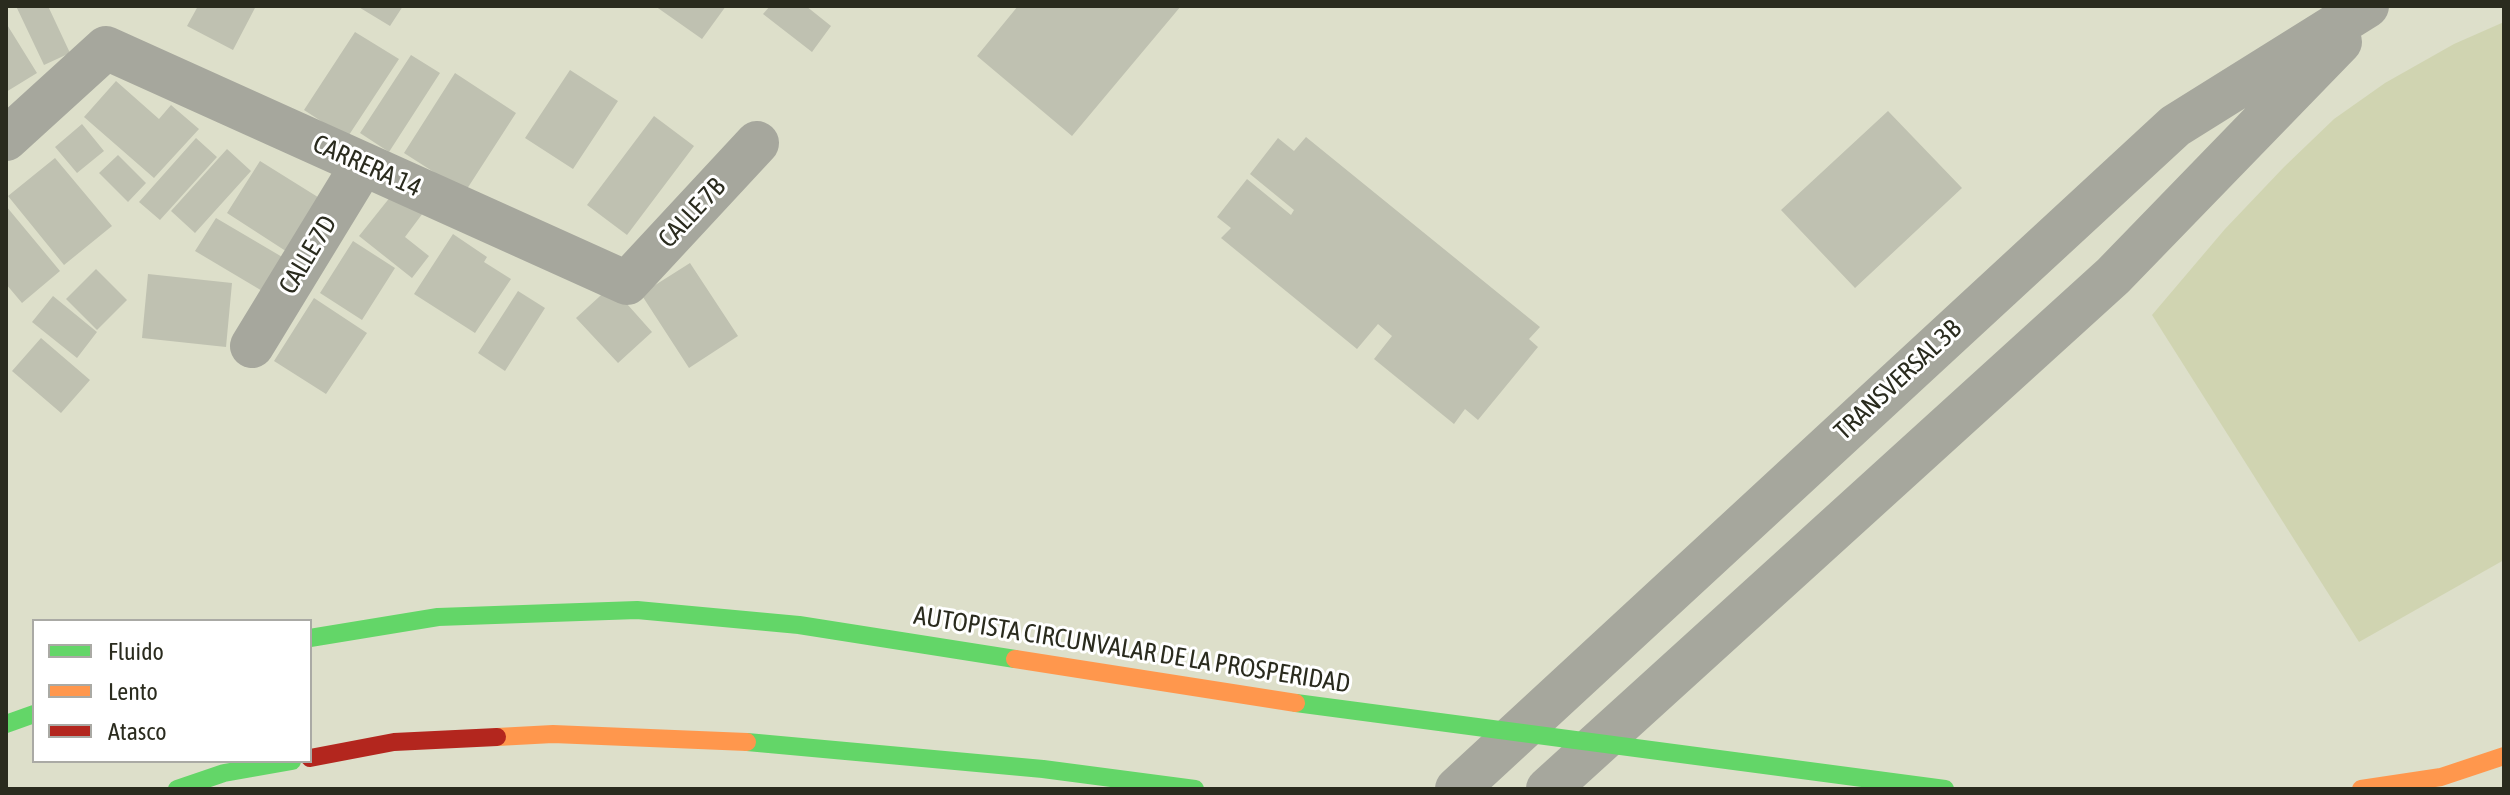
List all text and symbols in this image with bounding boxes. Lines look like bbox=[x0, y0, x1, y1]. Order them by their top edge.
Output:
street label: CARRERA 14 bbox=[308, 128, 426, 204]
street label: CALLE 7B bbox=[652, 172, 732, 254]
street label: CALLE 7D bbox=[272, 210, 344, 300]
street label: TRANSVERSAL 3B bbox=[1828, 313, 1968, 447]
street label: AUTOPISTA CIRCUNVALAR DE LA PROSPERIDAD bbox=[912, 600, 1352, 700]
legend bbox=[32, 619, 312, 763]
text: Fluido bbox=[108, 638, 164, 665]
text: Lento bbox=[108, 678, 158, 705]
text: Atasco bbox=[108, 718, 166, 745]

